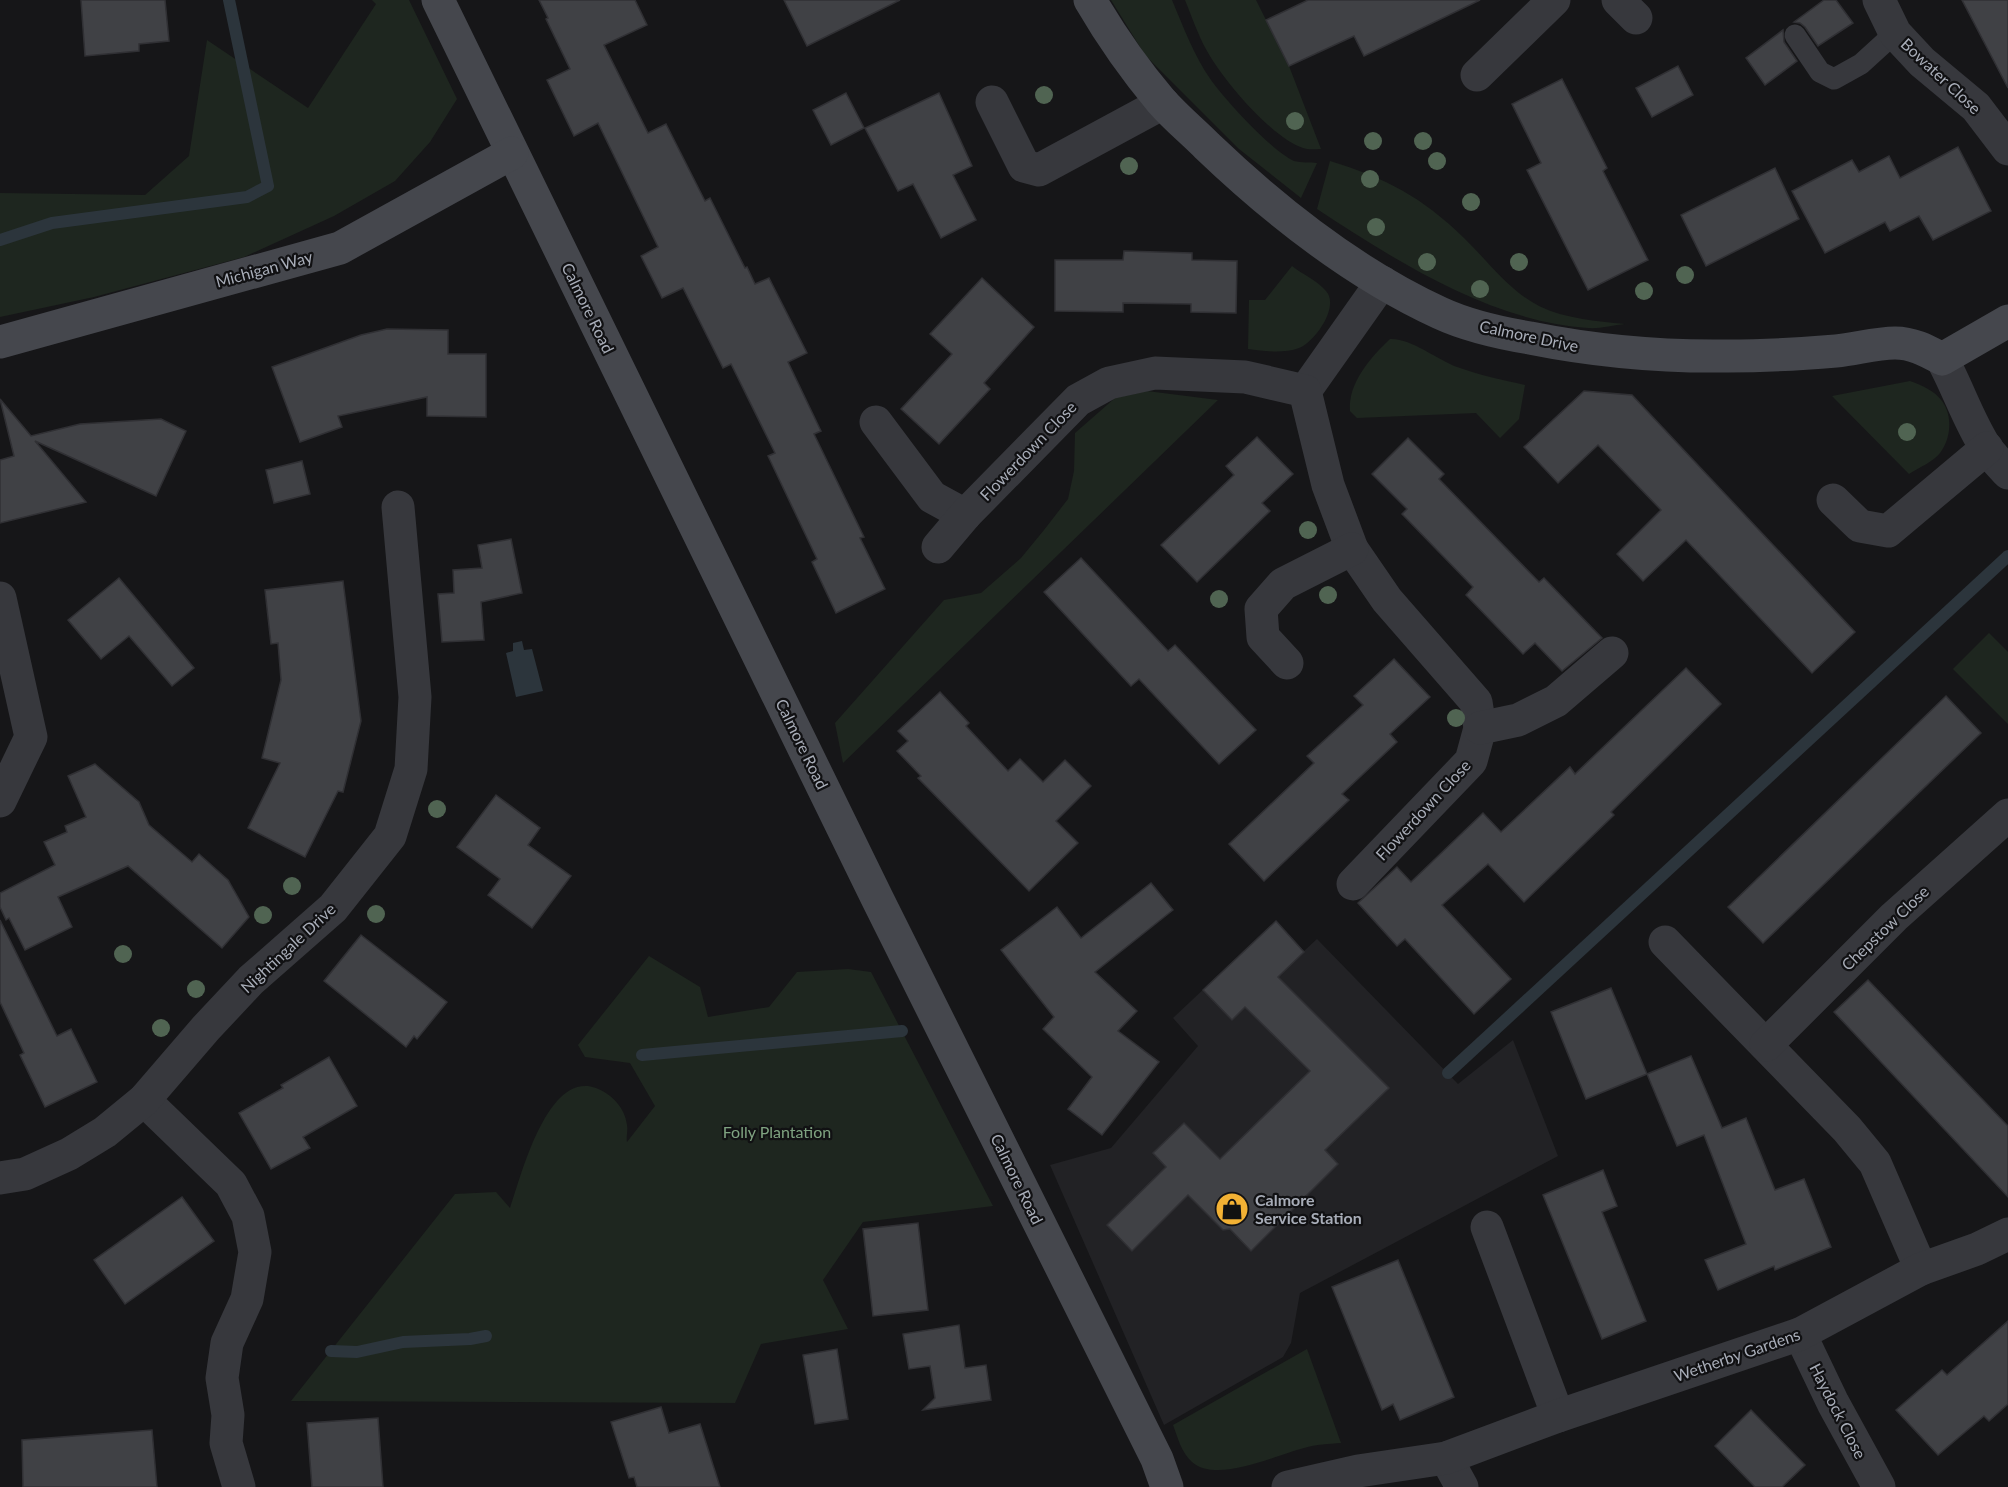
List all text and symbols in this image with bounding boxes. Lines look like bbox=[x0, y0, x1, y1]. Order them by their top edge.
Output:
street label: Bowater Close bbox=[1898, 34, 1985, 117]
street label: Michigan Way bbox=[213, 246, 315, 291]
street label: Calmore Road bbox=[558, 259, 619, 356]
street label: Calmore Drive bbox=[1478, 316, 1580, 355]
street label: Flowerdown Close bbox=[975, 397, 1080, 504]
street label: Calmore Road bbox=[772, 695, 833, 792]
street label: Flowerdown Close bbox=[1371, 755, 1474, 864]
street label: Chepstow Close bbox=[1837, 881, 1932, 974]
street label: Nightingale Drive bbox=[236, 899, 339, 996]
park label: Folly Plantation bbox=[723, 1122, 831, 1141]
street label: Calmore Road bbox=[987, 1130, 1048, 1227]
place label: Calmore Service Station bbox=[1255, 1190, 1362, 1227]
shop icon: Calmore Service Station bbox=[1214, 1191, 1250, 1227]
street label: Wetherby Gardens bbox=[1671, 1324, 1802, 1385]
street label: Haydock Close bbox=[1806, 1360, 1871, 1462]

